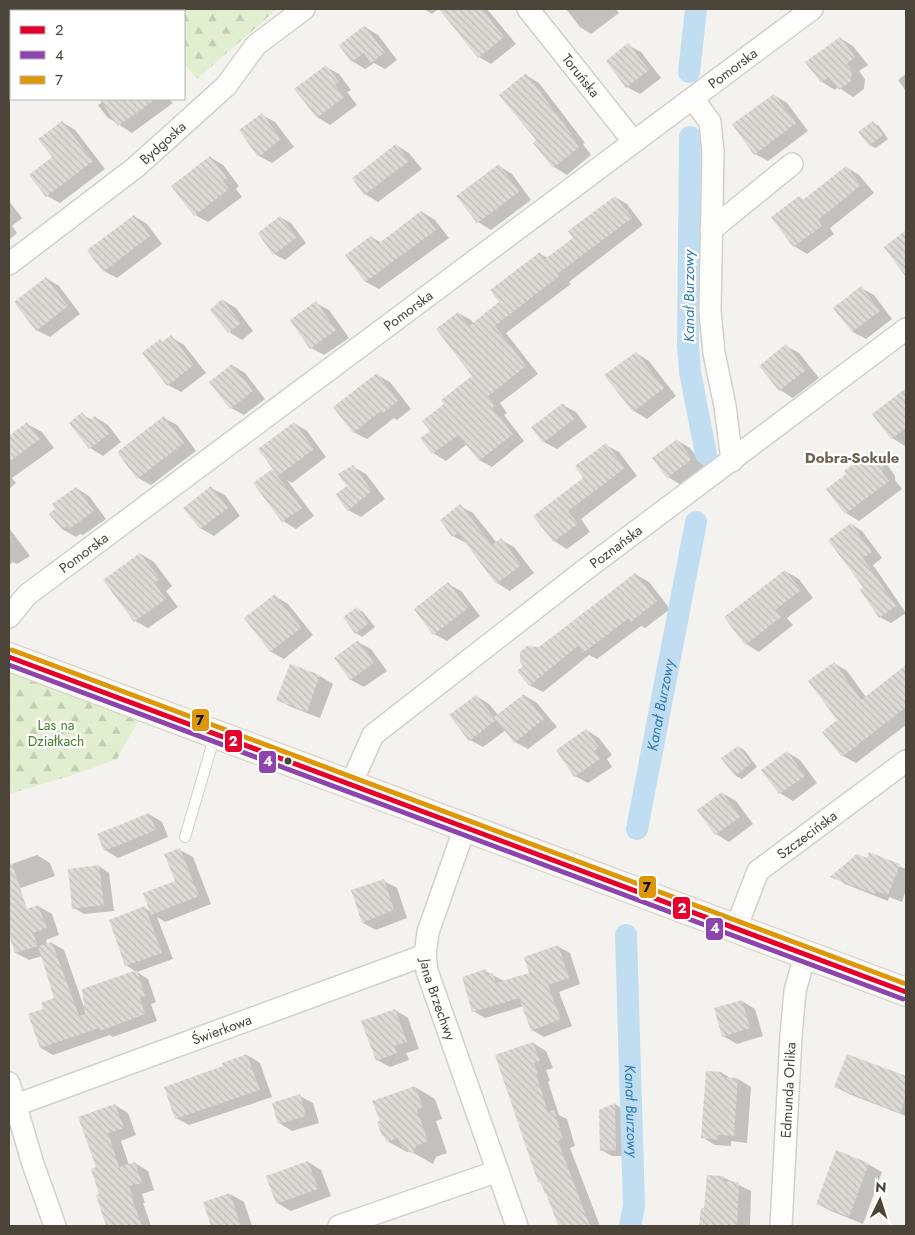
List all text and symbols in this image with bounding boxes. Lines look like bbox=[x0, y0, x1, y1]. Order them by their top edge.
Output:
legend bbox=[10, 10, 185, 100]
text: 2 bbox=[55, 19, 64, 41]
street label: Pomorska bbox=[704, 43, 761, 93]
text: 4 bbox=[55, 44, 64, 66]
street label: Toruńska bbox=[557, 49, 605, 102]
text: 7 bbox=[55, 69, 63, 91]
street label: Bydgoska bbox=[135, 117, 190, 169]
water label: Kanał Burzowy bbox=[678, 248, 700, 342]
street label: Pomorska bbox=[379, 285, 437, 336]
district label: Dobra-Sokule bbox=[805, 447, 900, 469]
street label: Poznańska bbox=[585, 520, 646, 573]
street label: Pomorska bbox=[55, 528, 112, 578]
water label: Kanał Burzowy bbox=[641, 656, 681, 753]
line badge: 7 bbox=[191, 708, 210, 732]
text: 7 bbox=[196, 710, 205, 730]
park label: Las na Działkach bbox=[28, 715, 84, 751]
line badge: 2 bbox=[224, 729, 243, 753]
text: 2 bbox=[228, 731, 238, 751]
line badge: 4 bbox=[258, 750, 277, 774]
text: 4 bbox=[263, 751, 273, 771]
unlabelled marker bbox=[283, 756, 293, 766]
street label: Szczecińska bbox=[773, 806, 841, 864]
line badge: 7 bbox=[638, 875, 657, 899]
text: 7 bbox=[643, 877, 652, 897]
line badge: 2 bbox=[672, 896, 691, 920]
text: 2 bbox=[677, 898, 687, 918]
line badge: 4 bbox=[705, 917, 724, 941]
text: 4 bbox=[710, 918, 720, 938]
street label: Jana Brzechwy bbox=[415, 956, 461, 1044]
street label: Świerkowa bbox=[189, 1009, 254, 1050]
street label: Edmunda Orlika bbox=[776, 1042, 801, 1139]
water label: Kanał Burzowy bbox=[619, 1064, 644, 1159]
north arrow bbox=[855, 1175, 905, 1225]
text: N bbox=[875, 1177, 887, 1197]

